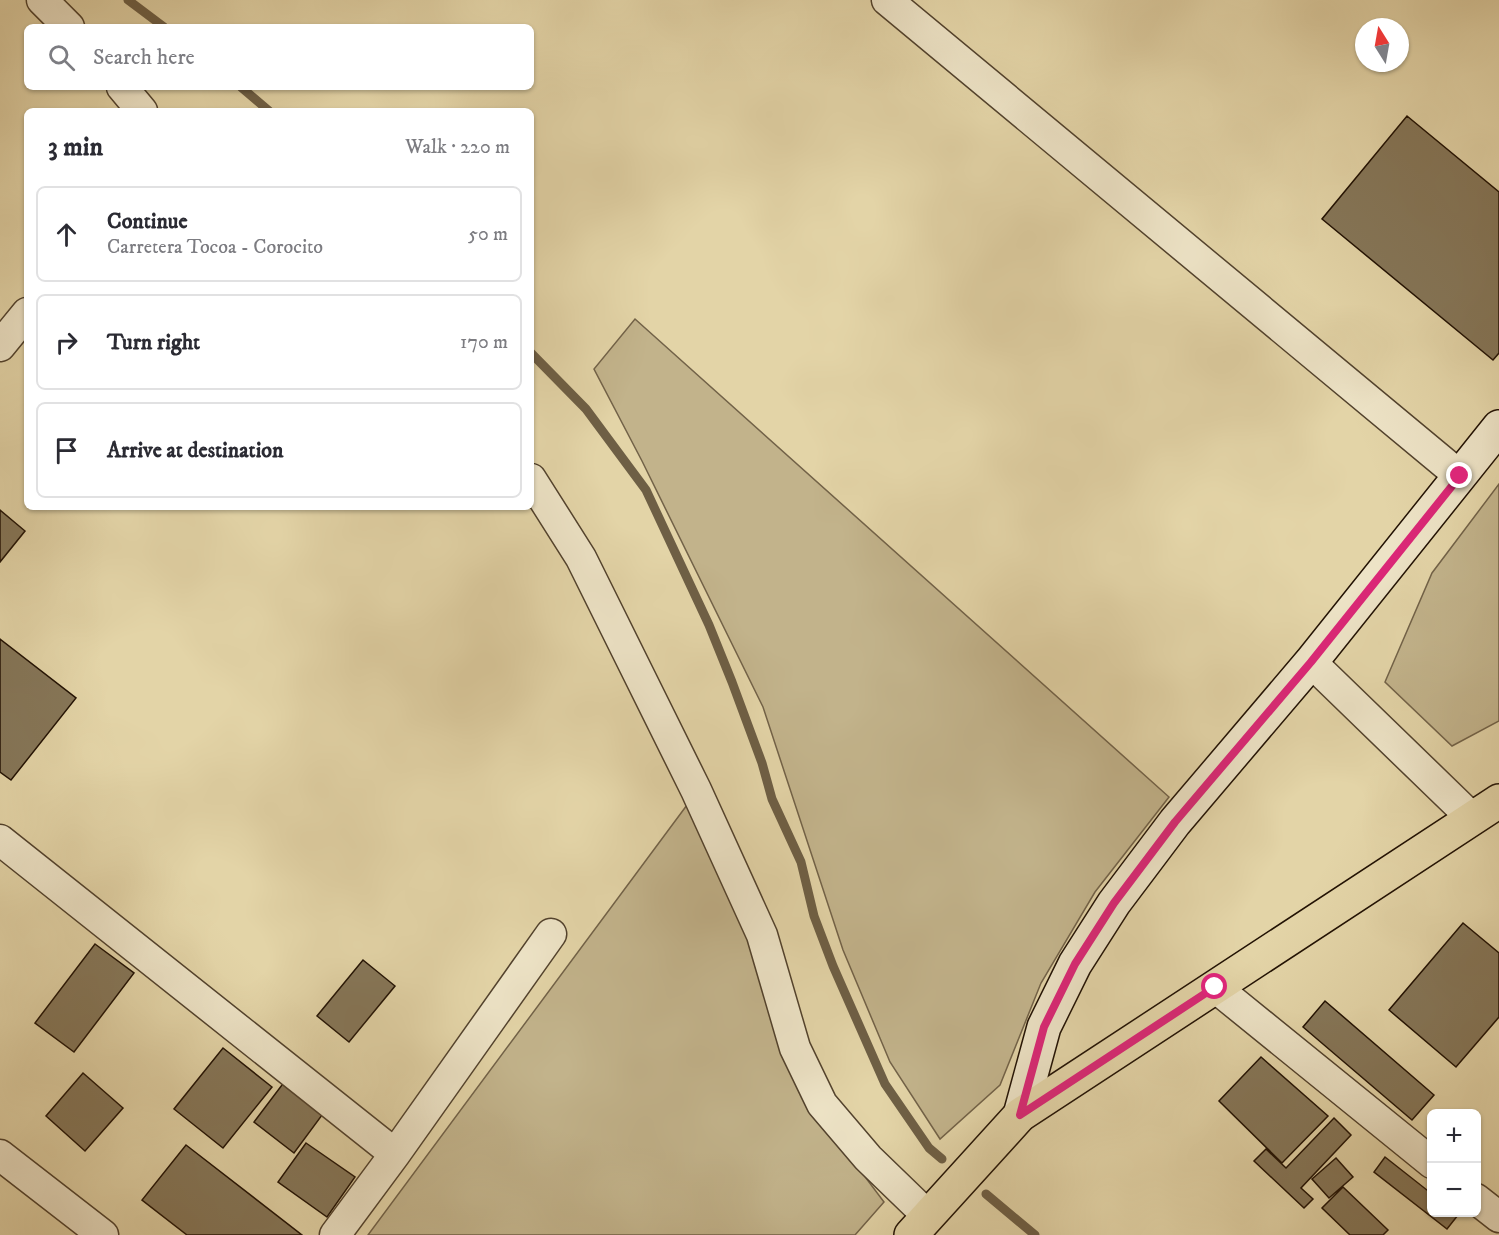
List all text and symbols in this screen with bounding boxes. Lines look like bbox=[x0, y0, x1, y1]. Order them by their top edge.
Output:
north arrow bbox=[1355, 18, 1409, 72]
search box bbox=[24, 24, 534, 90]
icon: search bbox=[45, 41, 78, 74]
text: Search here bbox=[93, 44, 195, 71]
text: 3 min bbox=[48, 131, 103, 164]
text: Walk · 220 m bbox=[405, 135, 510, 160]
text: Continue bbox=[107, 208, 188, 235]
icon: ahead bbox=[50, 218, 83, 251]
text: 50 m bbox=[468, 222, 508, 247]
text: Carretera Tocoa - Corocito bbox=[107, 235, 323, 260]
icon: right bbox=[50, 326, 83, 359]
text: Turn right bbox=[107, 329, 200, 356]
text: 170 m bbox=[460, 330, 508, 355]
icon: arrive bbox=[50, 434, 83, 467]
text: Arrive at destination bbox=[107, 437, 284, 464]
route end bbox=[1446, 462, 1472, 488]
route start bbox=[1201, 973, 1227, 999]
map controls bbox=[1427, 1109, 1481, 1217]
button: + bbox=[1427, 1109, 1481, 1163]
button: − bbox=[1427, 1163, 1481, 1217]

